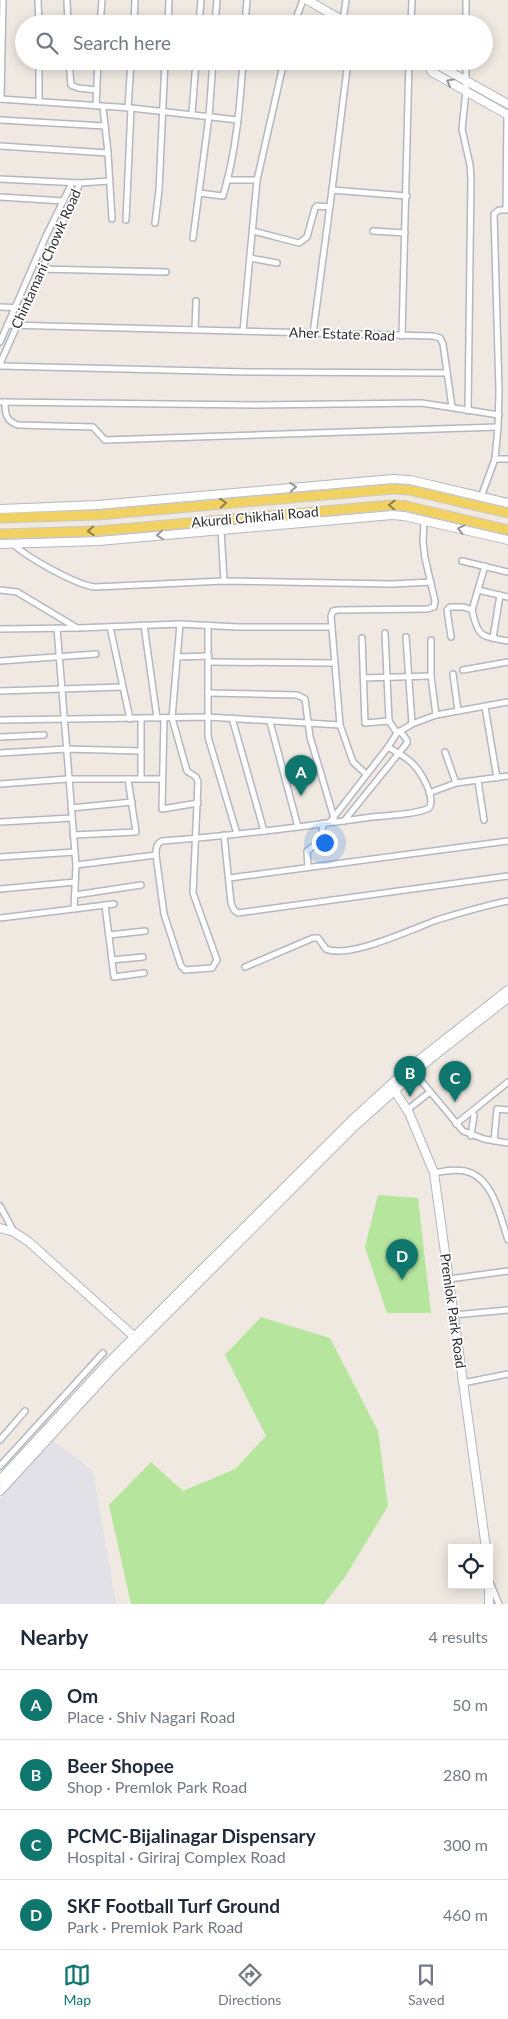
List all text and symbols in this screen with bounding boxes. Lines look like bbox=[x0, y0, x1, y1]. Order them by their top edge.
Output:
search box bbox=[15, 15, 493, 70]
icon: search bbox=[33, 29, 61, 57]
text: Search here bbox=[73, 31, 171, 54]
one-way arrow bbox=[447, 79, 456, 89]
street label: Chintamani Chowk Road bbox=[7, 186, 84, 331]
street label: Aher Estate Road bbox=[289, 323, 395, 344]
one-way arrow bbox=[289, 482, 297, 493]
one-way arrow bbox=[219, 498, 227, 509]
one-way arrow bbox=[388, 500, 396, 511]
street label: Akurdi Chikhali Road bbox=[191, 502, 319, 531]
one-way arrow bbox=[456, 524, 465, 535]
one-way arrow bbox=[86, 526, 94, 537]
one-way arrow bbox=[156, 529, 164, 540]
pin: A bbox=[285, 755, 317, 796]
your location bbox=[312, 830, 338, 856]
pin: B bbox=[394, 1056, 426, 1097]
pin: C bbox=[439, 1061, 471, 1102]
pin: D bbox=[386, 1239, 418, 1280]
street label: Premlok Park Road bbox=[437, 1252, 470, 1370]
map controls bbox=[448, 1544, 493, 1589]
button: locate bbox=[448, 1544, 493, 1589]
text: Nearby bbox=[20, 1624, 88, 1649]
text: 4 results bbox=[428, 1627, 488, 1646]
text: Om bbox=[67, 1684, 98, 1707]
text: A bbox=[30, 1695, 42, 1714]
text: 50 m bbox=[452, 1695, 488, 1714]
text: Place · Shiv Nagari Road bbox=[67, 1707, 235, 1726]
text: Beer Shopee bbox=[67, 1754, 174, 1777]
text: B bbox=[31, 1765, 41, 1784]
text: 280 m bbox=[443, 1765, 488, 1784]
text: Shop · Premlok Park Road bbox=[67, 1777, 247, 1796]
text: PCMC-Bijalinagar Dispensary bbox=[67, 1824, 316, 1847]
text: C bbox=[31, 1835, 41, 1854]
text: 300 m bbox=[443, 1835, 488, 1854]
text: Hospital · Giriraj Complex Road bbox=[67, 1847, 286, 1866]
text: SKF Football Turf Ground bbox=[67, 1894, 280, 1917]
text: D bbox=[30, 1905, 42, 1924]
text: 460 m bbox=[443, 1905, 488, 1924]
text: Park · Premlok Park Road bbox=[67, 1917, 243, 1936]
tab: Map bbox=[63, 1961, 91, 2008]
tab: Directions bbox=[218, 1961, 281, 2008]
tab: Saved bbox=[408, 1961, 445, 2008]

